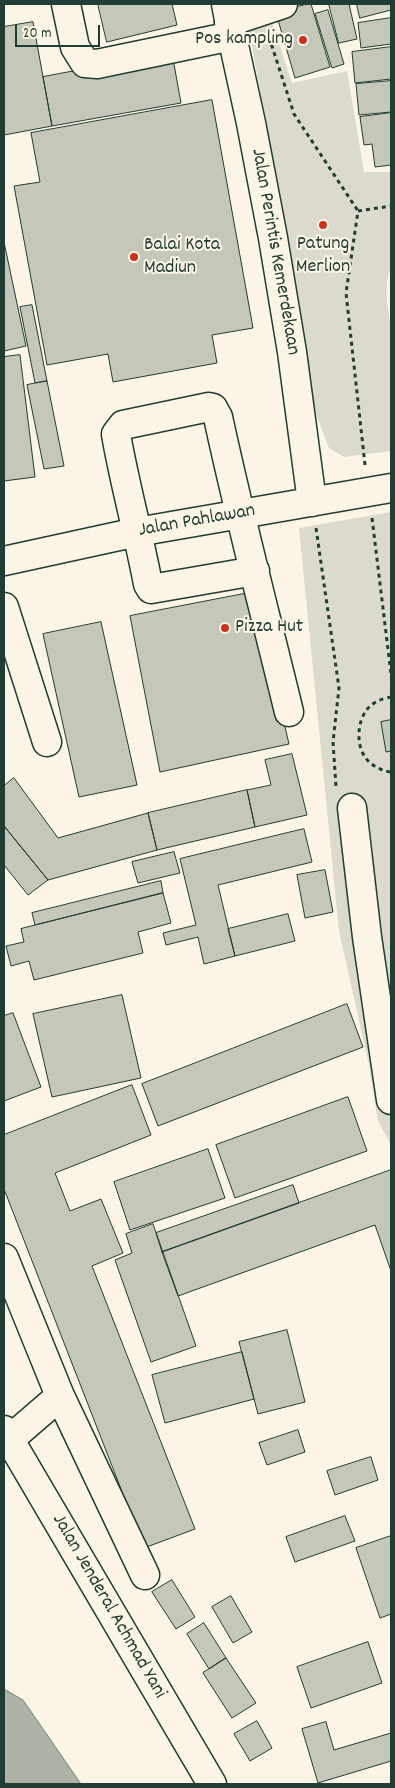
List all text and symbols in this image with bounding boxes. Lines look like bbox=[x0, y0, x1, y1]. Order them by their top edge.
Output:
scale bar bbox=[18, 15, 102, 47]
text: 20 m bbox=[23, 23, 51, 45]
place label: Pos kampling bbox=[195, 28, 293, 52]
marker: Pos kampling bbox=[297, 34, 309, 46]
street label: Jalan Perintis Kemerdekaan bbox=[244, 147, 304, 357]
marker: Patung Merlion bbox=[317, 219, 329, 231]
place label: Patung Merlion bbox=[296, 233, 350, 280]
place label: Balai Kota Madiun bbox=[144, 234, 220, 281]
marker: Balai Kota Madiun bbox=[128, 251, 140, 263]
street label: Jalan Pahlawan bbox=[137, 500, 257, 544]
place label: Pizza Hut bbox=[235, 616, 303, 640]
marker: Pizza Hut bbox=[219, 622, 231, 634]
street label: Jalan Jenderal Achmad Yani bbox=[45, 1510, 171, 1704]

